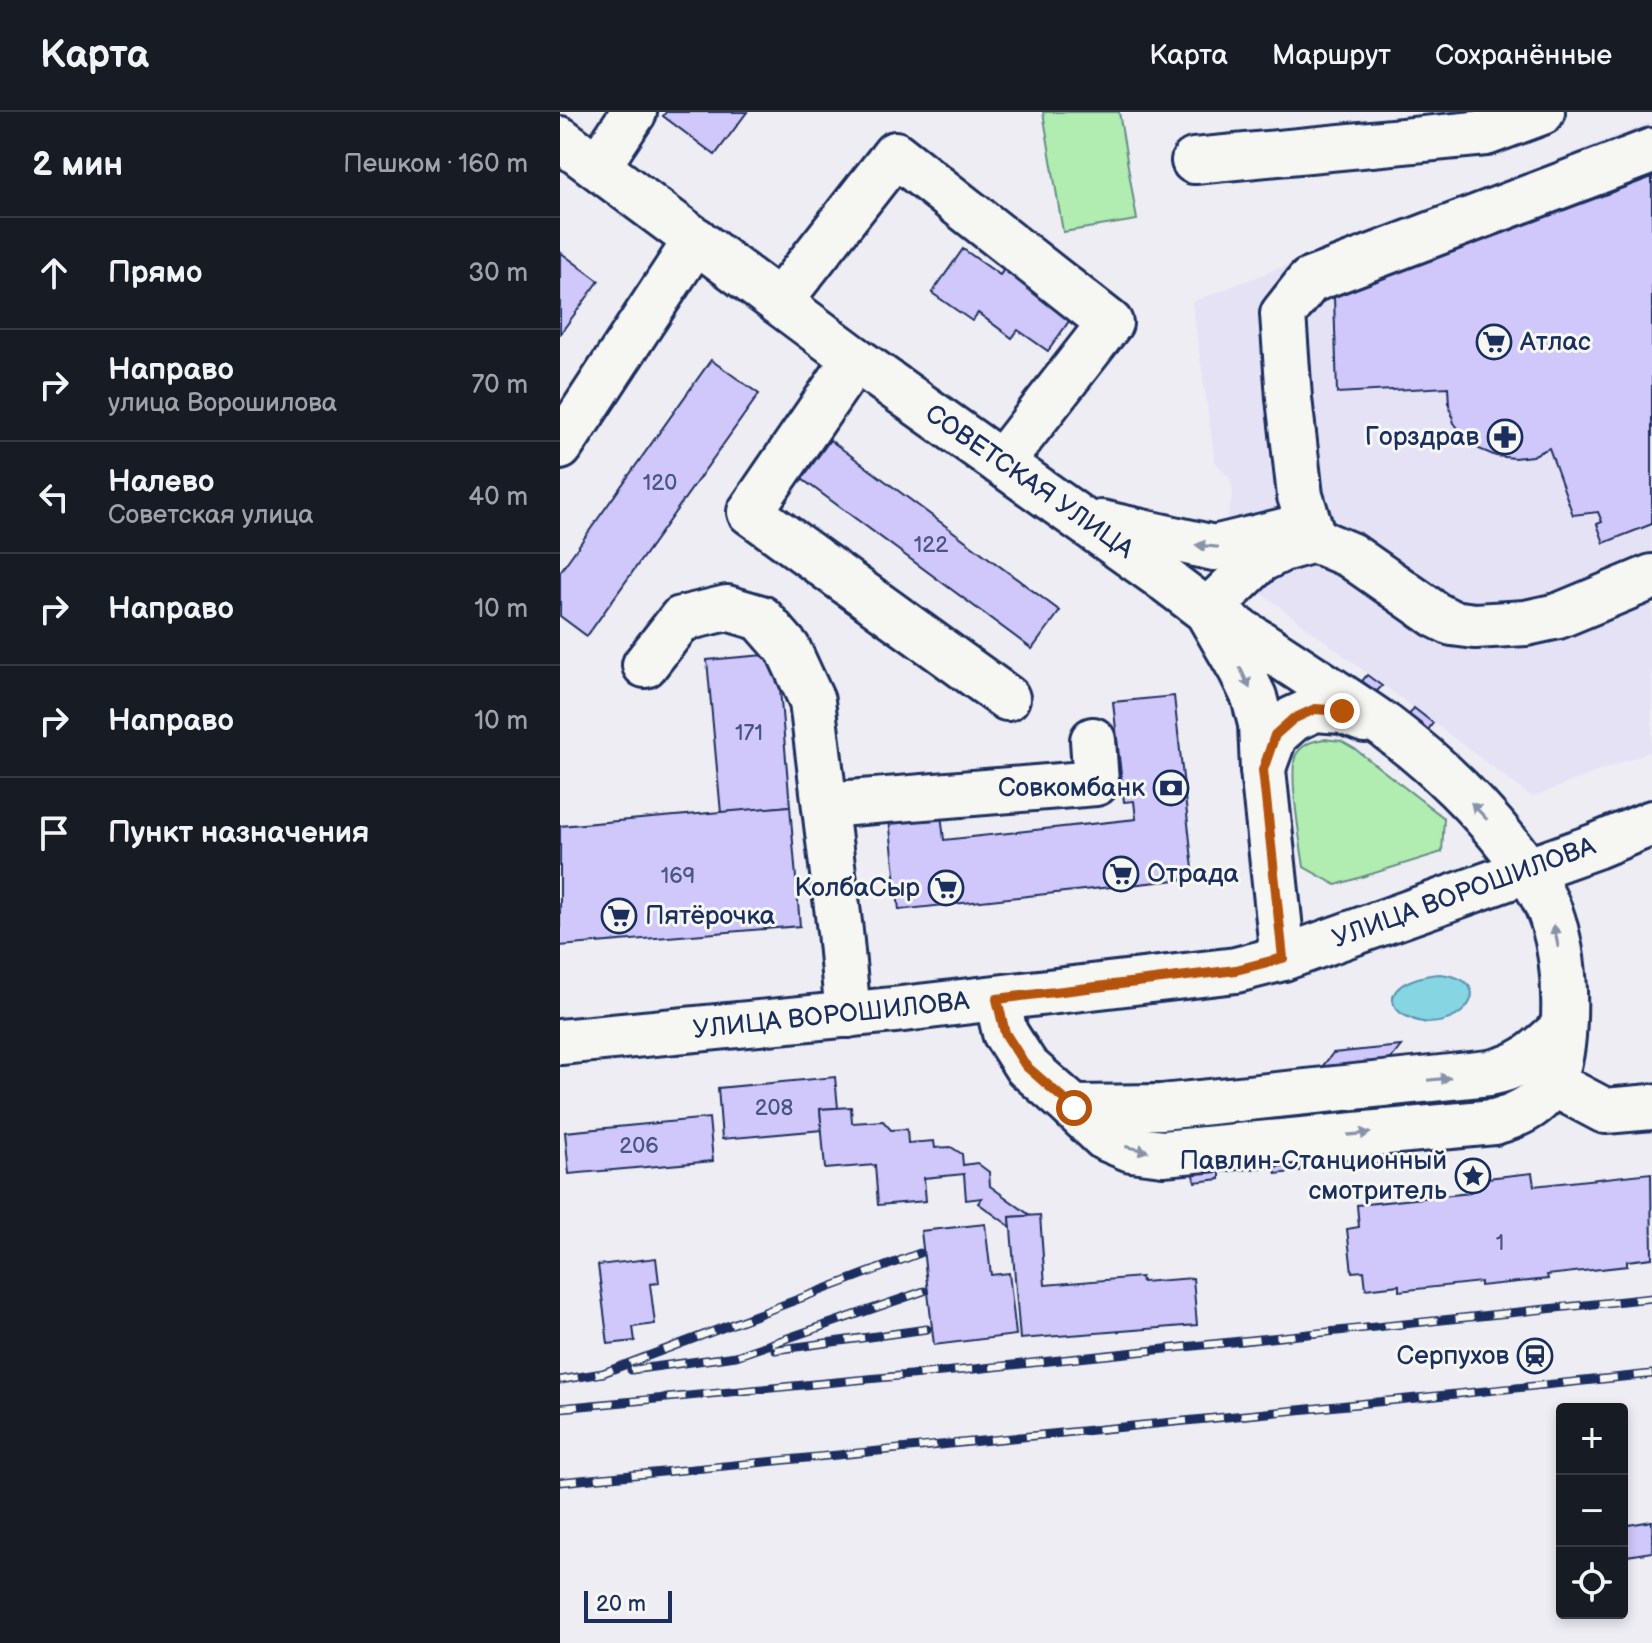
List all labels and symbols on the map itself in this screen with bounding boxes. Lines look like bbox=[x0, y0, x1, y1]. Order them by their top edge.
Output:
supermarket icon: Атлас bbox=[1475, 323, 1513, 361]
place label: Атлас bbox=[1519, 327, 1591, 358]
street label: СОВЕТСКАЯ УЛИЦА bbox=[919, 398, 1139, 566]
pharmacy icon: Горздрав bbox=[1486, 418, 1524, 456]
place label: Горздрав bbox=[1365, 422, 1479, 453]
house number: 120 bbox=[643, 470, 677, 497]
house number: 122 bbox=[914, 532, 948, 559]
one-way arrow bbox=[1194, 539, 1219, 552]
one-way arrow bbox=[1238, 667, 1252, 690]
route end bbox=[1324, 693, 1360, 729]
house number: 171 bbox=[735, 720, 763, 747]
bank icon: Совкомбанк bbox=[1152, 769, 1190, 807]
place label: Совкомбанк bbox=[998, 773, 1145, 804]
one-way arrow bbox=[1470, 802, 1488, 821]
street label: УЛИЦА ВОРОШИЛОВА bbox=[1328, 831, 1600, 955]
supermarket icon: Отрада bbox=[1102, 855, 1140, 893]
place label: Отрада bbox=[1147, 859, 1239, 890]
house number: 169 bbox=[661, 863, 695, 890]
supermarket icon: КолбаСыр bbox=[927, 869, 965, 907]
place label: КолбаСыр bbox=[795, 873, 920, 904]
supermarket icon: Пятёрочка bbox=[600, 897, 638, 935]
place label: Пятёрочка bbox=[645, 901, 775, 932]
one-way arrow bbox=[1549, 923, 1561, 948]
street label: УЛИЦА ВОРОШИЛОВА bbox=[691, 986, 971, 1046]
one-way arrow bbox=[1427, 1072, 1452, 1085]
route start bbox=[1056, 1090, 1092, 1126]
house number: 208 bbox=[755, 1095, 793, 1122]
one-way arrow bbox=[1347, 1127, 1372, 1140]
house number: 206 bbox=[619, 1133, 659, 1160]
one-way arrow bbox=[1125, 1143, 1150, 1156]
place label: Павлин-Станционный смотритель bbox=[1179, 1146, 1447, 1207]
place icon: Павлин-Станционный смотритель bbox=[1454, 1157, 1492, 1195]
house number: 1 bbox=[1496, 1230, 1504, 1257]
station icon: Серпухов bbox=[1516, 1337, 1554, 1375]
place label: Серпухов bbox=[1397, 1341, 1509, 1372]
scale bar bbox=[584, 1587, 672, 1623]

